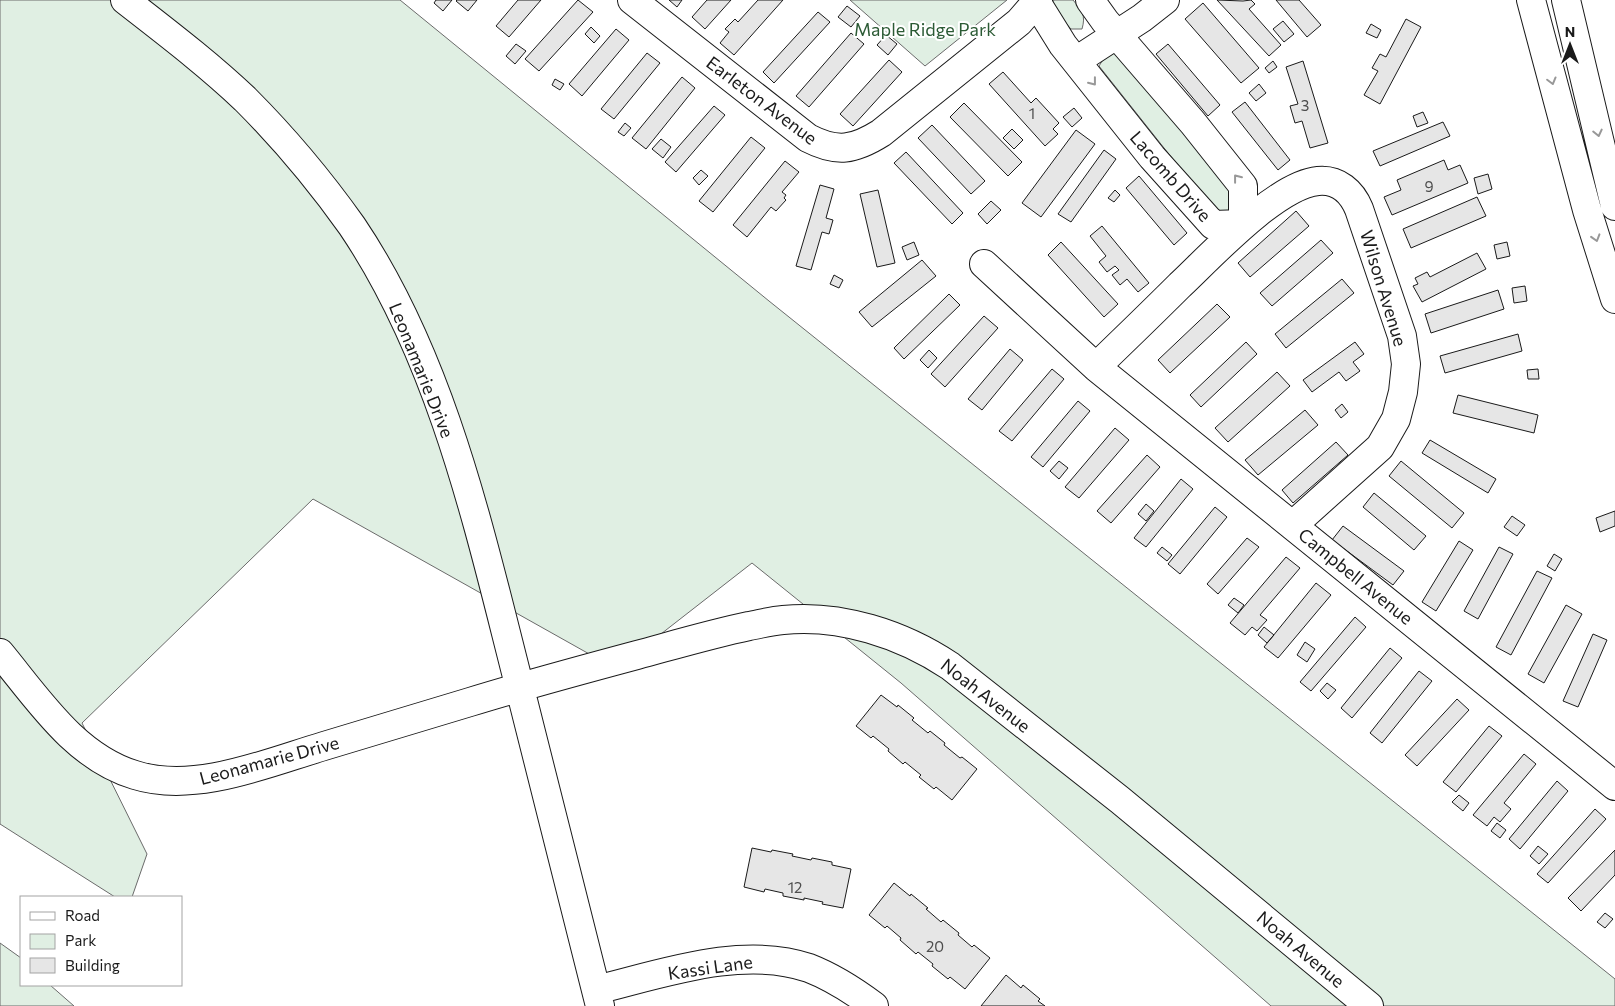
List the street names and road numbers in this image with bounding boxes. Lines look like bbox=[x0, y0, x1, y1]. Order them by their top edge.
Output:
street label: Earleton Avenue bbox=[702, 51, 822, 149]
street label: Lacomb Drive bbox=[1126, 126, 1216, 226]
street label: Wilson Avenue bbox=[1356, 227, 1412, 349]
street label: Leonamarie Drive bbox=[385, 299, 459, 441]
street label: Campbell Avenue bbox=[1294, 523, 1418, 629]
street label: Noah Avenue bbox=[937, 653, 1035, 737]
street label: Leonamarie Drive bbox=[197, 731, 341, 789]
street label: Noah Avenue bbox=[1253, 906, 1349, 992]
street label: Kassi Lane bbox=[666, 950, 754, 984]

